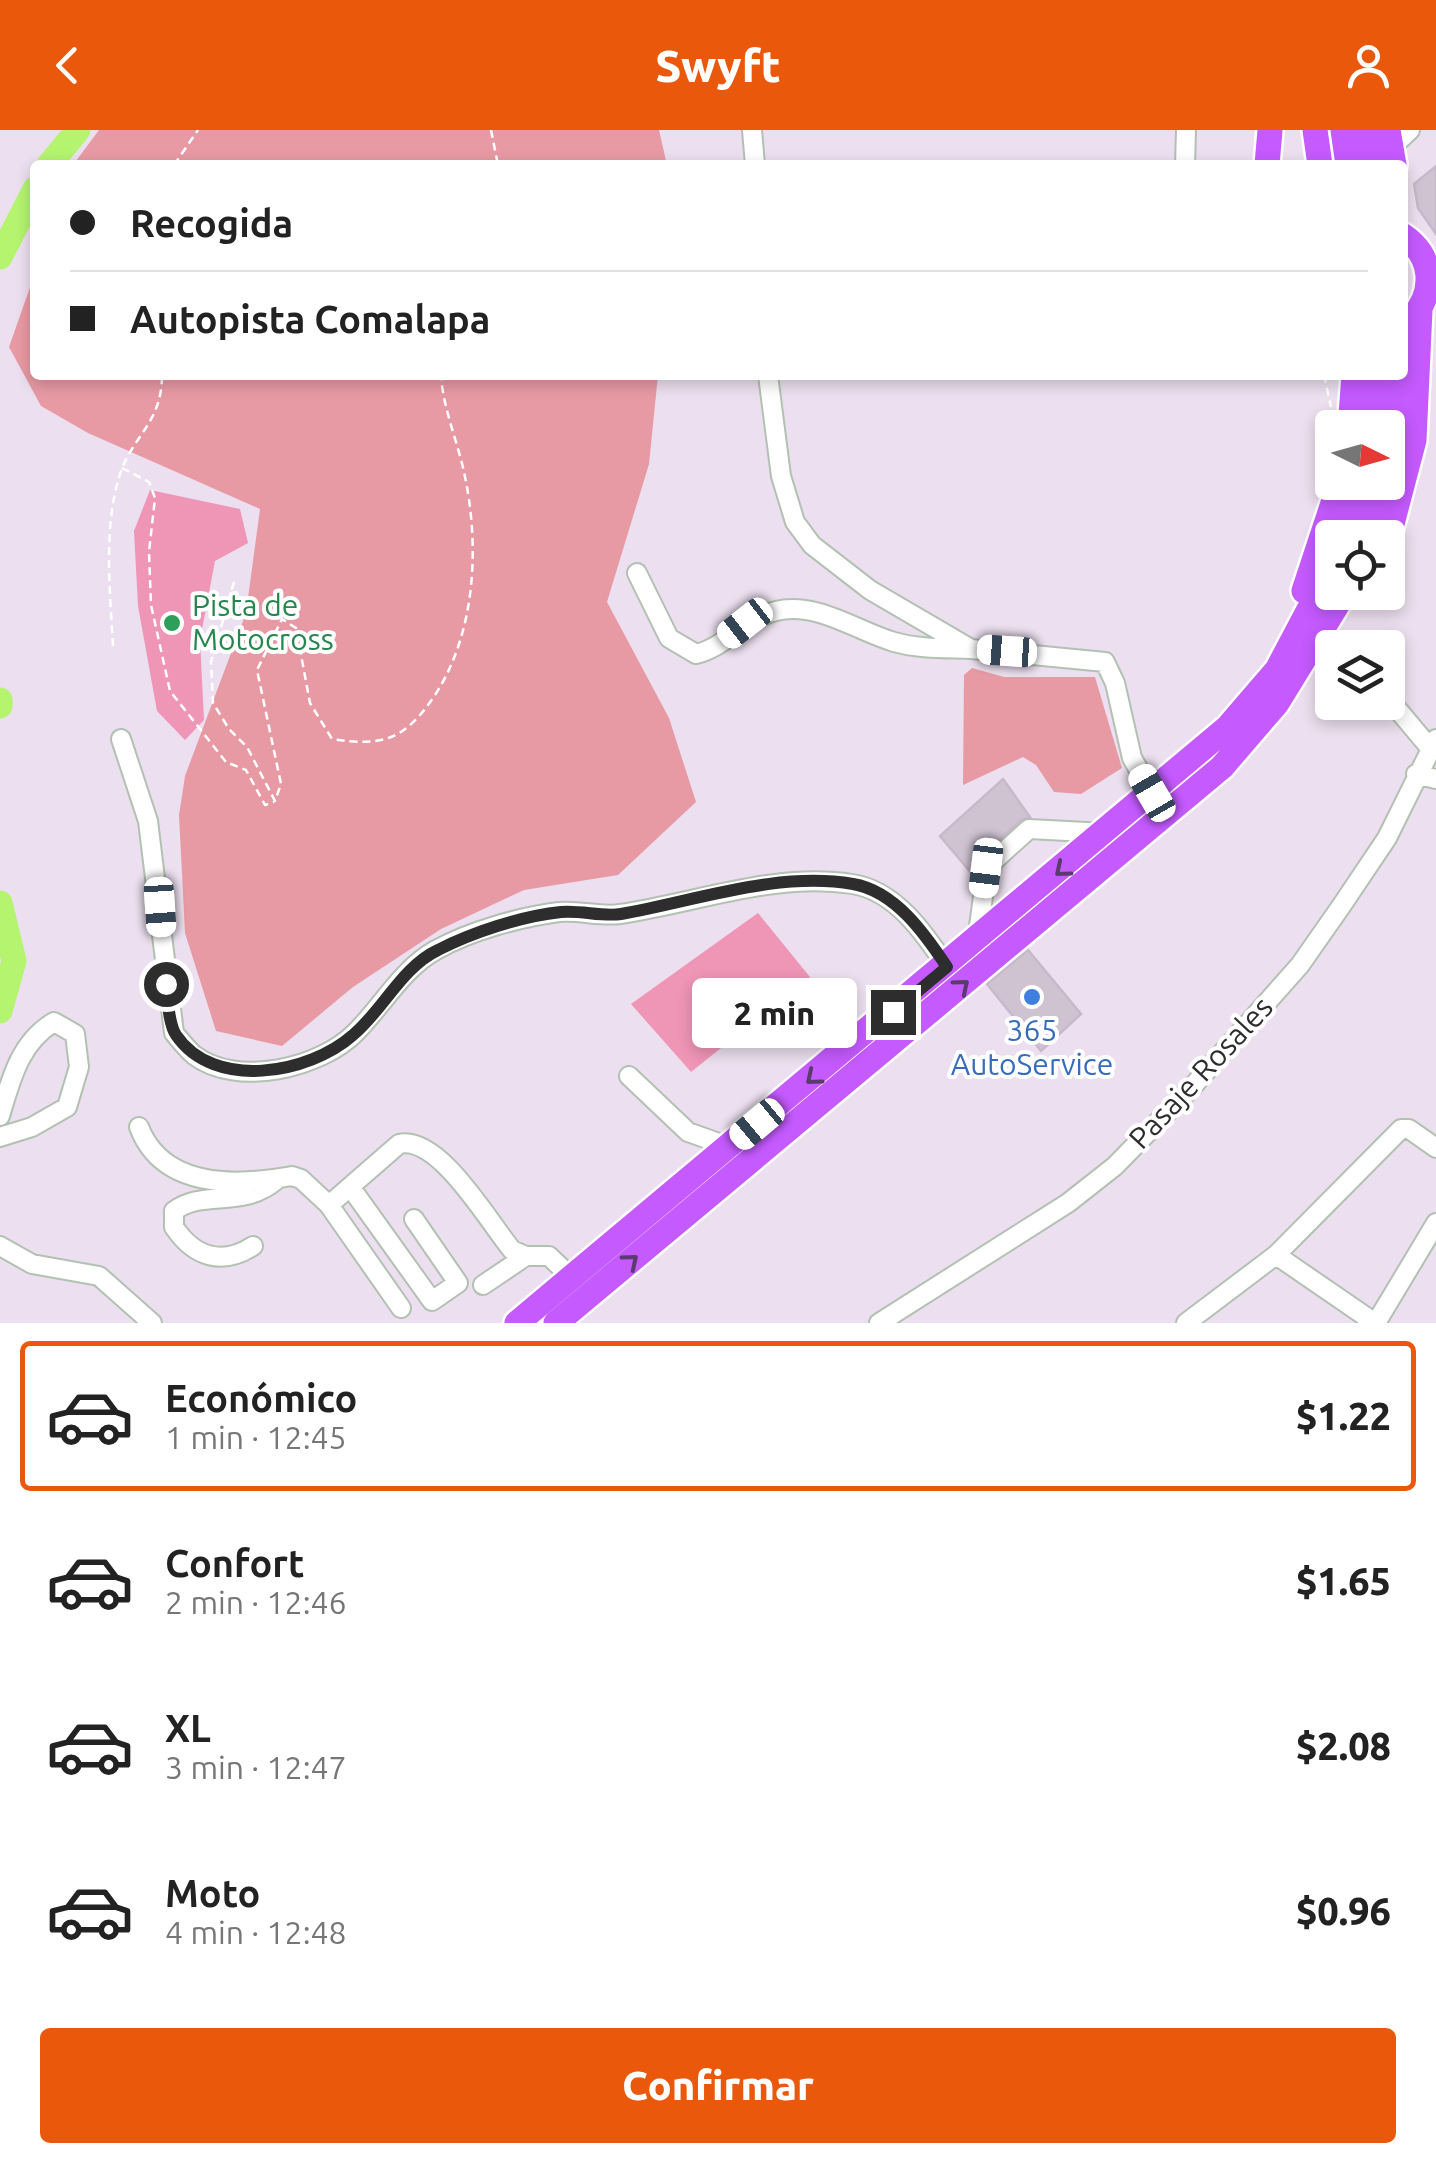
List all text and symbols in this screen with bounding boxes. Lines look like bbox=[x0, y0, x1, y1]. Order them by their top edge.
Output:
icon: back bbox=[40, 38, 95, 93]
icon: person bbox=[1341, 38, 1396, 93]
text: Swyft bbox=[655, 40, 781, 91]
text: Recogida bbox=[130, 202, 293, 244]
text: Autopista Comalapa bbox=[130, 298, 491, 340]
north arrow bbox=[1315, 410, 1405, 500]
map controls bbox=[1315, 410, 1405, 720]
button: locate bbox=[1315, 520, 1405, 610]
place label: Pista de Motocross bbox=[192, 588, 334, 656]
car bbox=[712, 593, 778, 653]
marker: Pista de Motocross bbox=[161, 612, 183, 634]
button: layers bbox=[1315, 630, 1405, 720]
car bbox=[976, 634, 1038, 668]
car bbox=[1124, 760, 1180, 826]
car bbox=[967, 836, 1005, 900]
one-way arrow bbox=[1055, 858, 1073, 876]
car bbox=[143, 876, 177, 938]
route start bbox=[144, 962, 189, 1007]
callout: 2 min bbox=[693, 977, 858, 1047]
one-way arrow bbox=[950, 980, 968, 998]
marker: 365 AutoService bbox=[1021, 986, 1043, 1008]
route end bbox=[871, 990, 916, 1035]
street label: Pasaje Rosales bbox=[1122, 990, 1279, 1155]
text: 2 min bbox=[734, 995, 815, 1031]
place label: 365 AutoService bbox=[951, 1013, 1113, 1081]
one-way arrow bbox=[806, 1067, 824, 1085]
car bbox=[724, 1093, 790, 1155]
one-way arrow bbox=[620, 1255, 638, 1273]
icon: car bbox=[45, 1371, 135, 1461]
text: Económico bbox=[165, 1377, 357, 1419]
text: $1.22 bbox=[1296, 1395, 1391, 1437]
text: 1 min · 12:45 bbox=[165, 1419, 347, 1455]
icon: car bbox=[45, 1536, 135, 1626]
text: Confort bbox=[165, 1542, 304, 1584]
text: $1.65 bbox=[1296, 1560, 1391, 1602]
text: 2 min · 12:46 bbox=[165, 1584, 347, 1620]
icon: car bbox=[45, 1701, 135, 1791]
text: XL bbox=[165, 1707, 211, 1749]
text: $2.08 bbox=[1296, 1725, 1391, 1767]
text: 3 min · 12:47 bbox=[165, 1749, 347, 1785]
icon: car bbox=[45, 1866, 135, 1956]
text: Moto bbox=[165, 1872, 260, 1914]
text: $0.96 bbox=[1296, 1890, 1391, 1932]
text: 4 min · 12:48 bbox=[165, 1914, 347, 1950]
button: Confirmar bbox=[40, 2028, 1396, 2143]

